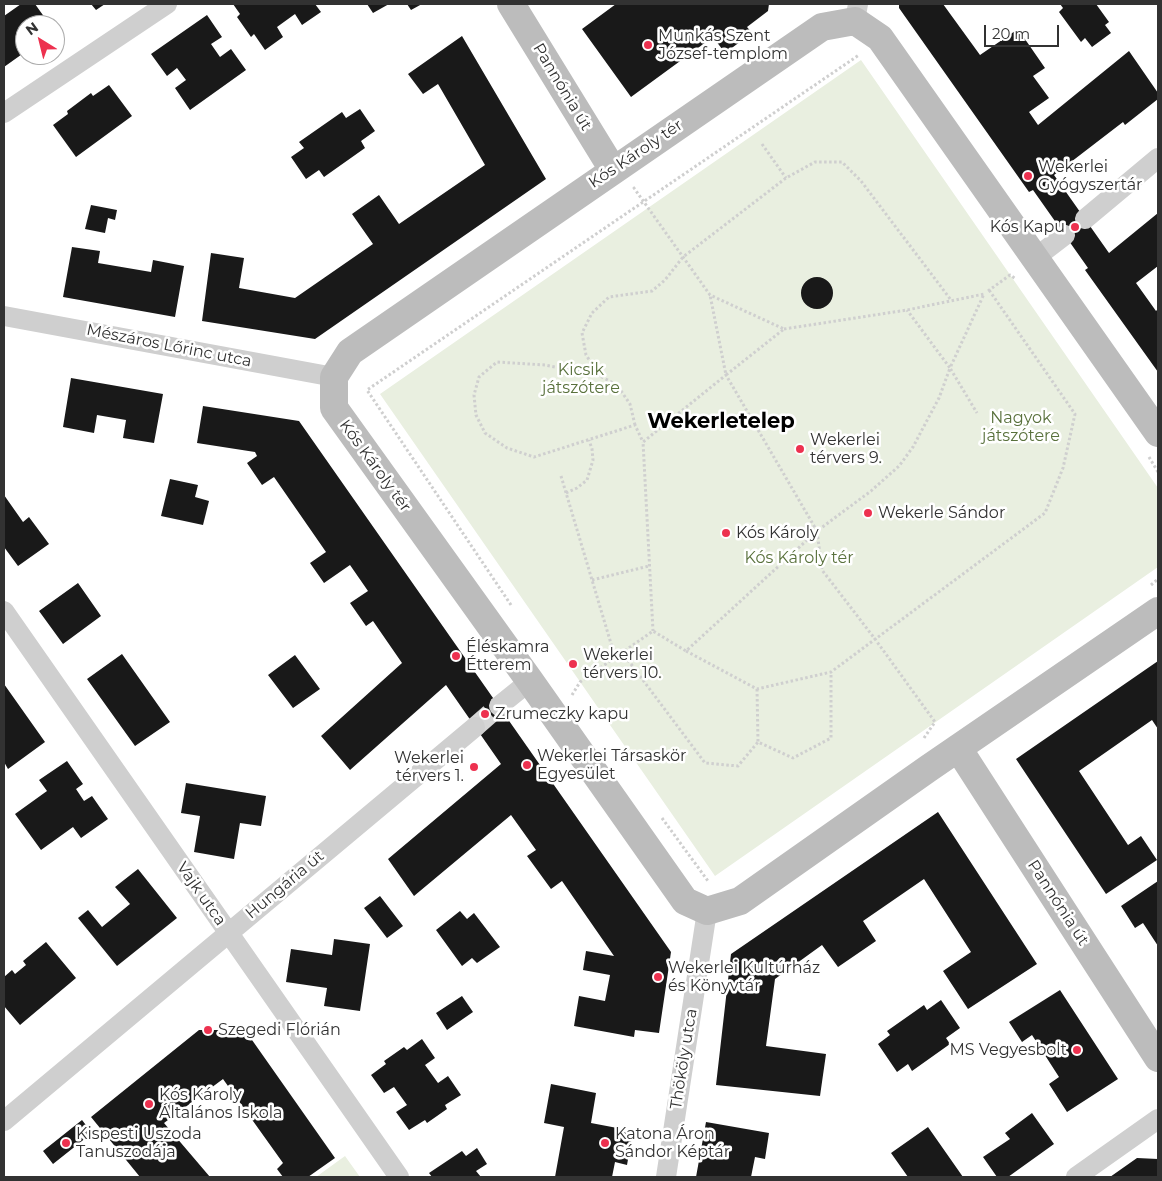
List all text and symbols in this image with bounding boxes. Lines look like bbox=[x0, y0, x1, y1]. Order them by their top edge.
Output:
north arrow bbox=[15, 15, 65, 65]
scale bar bbox=[987, 15, 1062, 47]
text: N bbox=[22, 18, 42, 39]
text: 20 m bbox=[992, 24, 1030, 43]
place label: Munkás Szent József-templom bbox=[658, 26, 788, 64]
marker: Munkás Szent József-templom bbox=[642, 39, 654, 51]
street label: Pannónia út bbox=[528, 40, 596, 134]
street label: Kós Károly tér bbox=[585, 115, 687, 193]
place label: Wekerlei Gyógyszertár bbox=[1038, 157, 1142, 195]
marker: Wekerlei Gyógyszertár bbox=[1022, 170, 1034, 182]
place label: Kós Kapu bbox=[990, 217, 1065, 237]
marker: Kós Kapu bbox=[1069, 221, 1081, 233]
street label: Mészáros Lőrinc utca bbox=[85, 321, 253, 371]
park label: Kicsik játszótere bbox=[542, 360, 620, 398]
park label: Nagyok játszótere bbox=[982, 408, 1060, 446]
district label: Wekerletelep bbox=[647, 409, 795, 435]
street label: Kós Károly tér bbox=[335, 416, 415, 516]
place label: Wekerlei térvers 9. bbox=[810, 430, 882, 468]
marker: Wekerlei térvers 9. bbox=[794, 443, 806, 455]
place label: Wekerle Sándor bbox=[878, 503, 1005, 523]
marker: Wekerle Sándor bbox=[862, 507, 874, 519]
place label: Kós Károly bbox=[736, 523, 819, 543]
marker: Kós Károly bbox=[720, 527, 732, 539]
park label: Kós Károly tér bbox=[744, 548, 854, 568]
place label: Éléskamra Étterem bbox=[466, 637, 550, 675]
place label: Wekerlei térvers 10. bbox=[583, 645, 662, 683]
marker: Éléskamra Étterem bbox=[450, 650, 462, 662]
marker: Wekerlei térvers 10. bbox=[567, 658, 579, 670]
place label: Zrumeczky kapu bbox=[495, 704, 629, 724]
marker: Zrumeczky kapu bbox=[479, 708, 491, 720]
place label: Wekerlei Társaskör Egyesület bbox=[537, 746, 686, 784]
place label: Wekerlei térvers 1. bbox=[394, 748, 464, 786]
marker: Wekerlei Társaskör Egyesület bbox=[521, 759, 533, 771]
marker: Wekerlei térvers 1. bbox=[468, 761, 480, 773]
street label: Hungária út bbox=[242, 847, 328, 923]
street label: Pannónia út bbox=[1023, 857, 1093, 949]
street label: Vajk utca bbox=[172, 858, 230, 930]
place label: Wekerlei Kultúrház és Könyvtár bbox=[668, 958, 820, 996]
marker: Wekerlei Kultúrház és Könyvtár bbox=[652, 971, 664, 983]
street label: Thököly utca bbox=[667, 1007, 701, 1111]
place label: Szegedi Flórián bbox=[218, 1020, 341, 1040]
marker: Szegedi Flórián bbox=[202, 1024, 214, 1036]
place label: MS Vegyesbolt bbox=[949, 1040, 1067, 1060]
marker: MS Vegyesbolt bbox=[1071, 1044, 1083, 1056]
place label: Kós Károly Általános Iskola bbox=[159, 1085, 282, 1123]
marker: Kós Károly Általános Iskola bbox=[143, 1098, 155, 1110]
place label: Kispesti Uszoda Tanuszodája bbox=[76, 1124, 202, 1162]
place label: Katona Áron Sándor Képtár bbox=[615, 1124, 730, 1162]
marker: Kispesti Uszoda Tanuszodája bbox=[60, 1137, 72, 1149]
marker: Katona Áron Sándor Képtár bbox=[599, 1137, 611, 1149]

